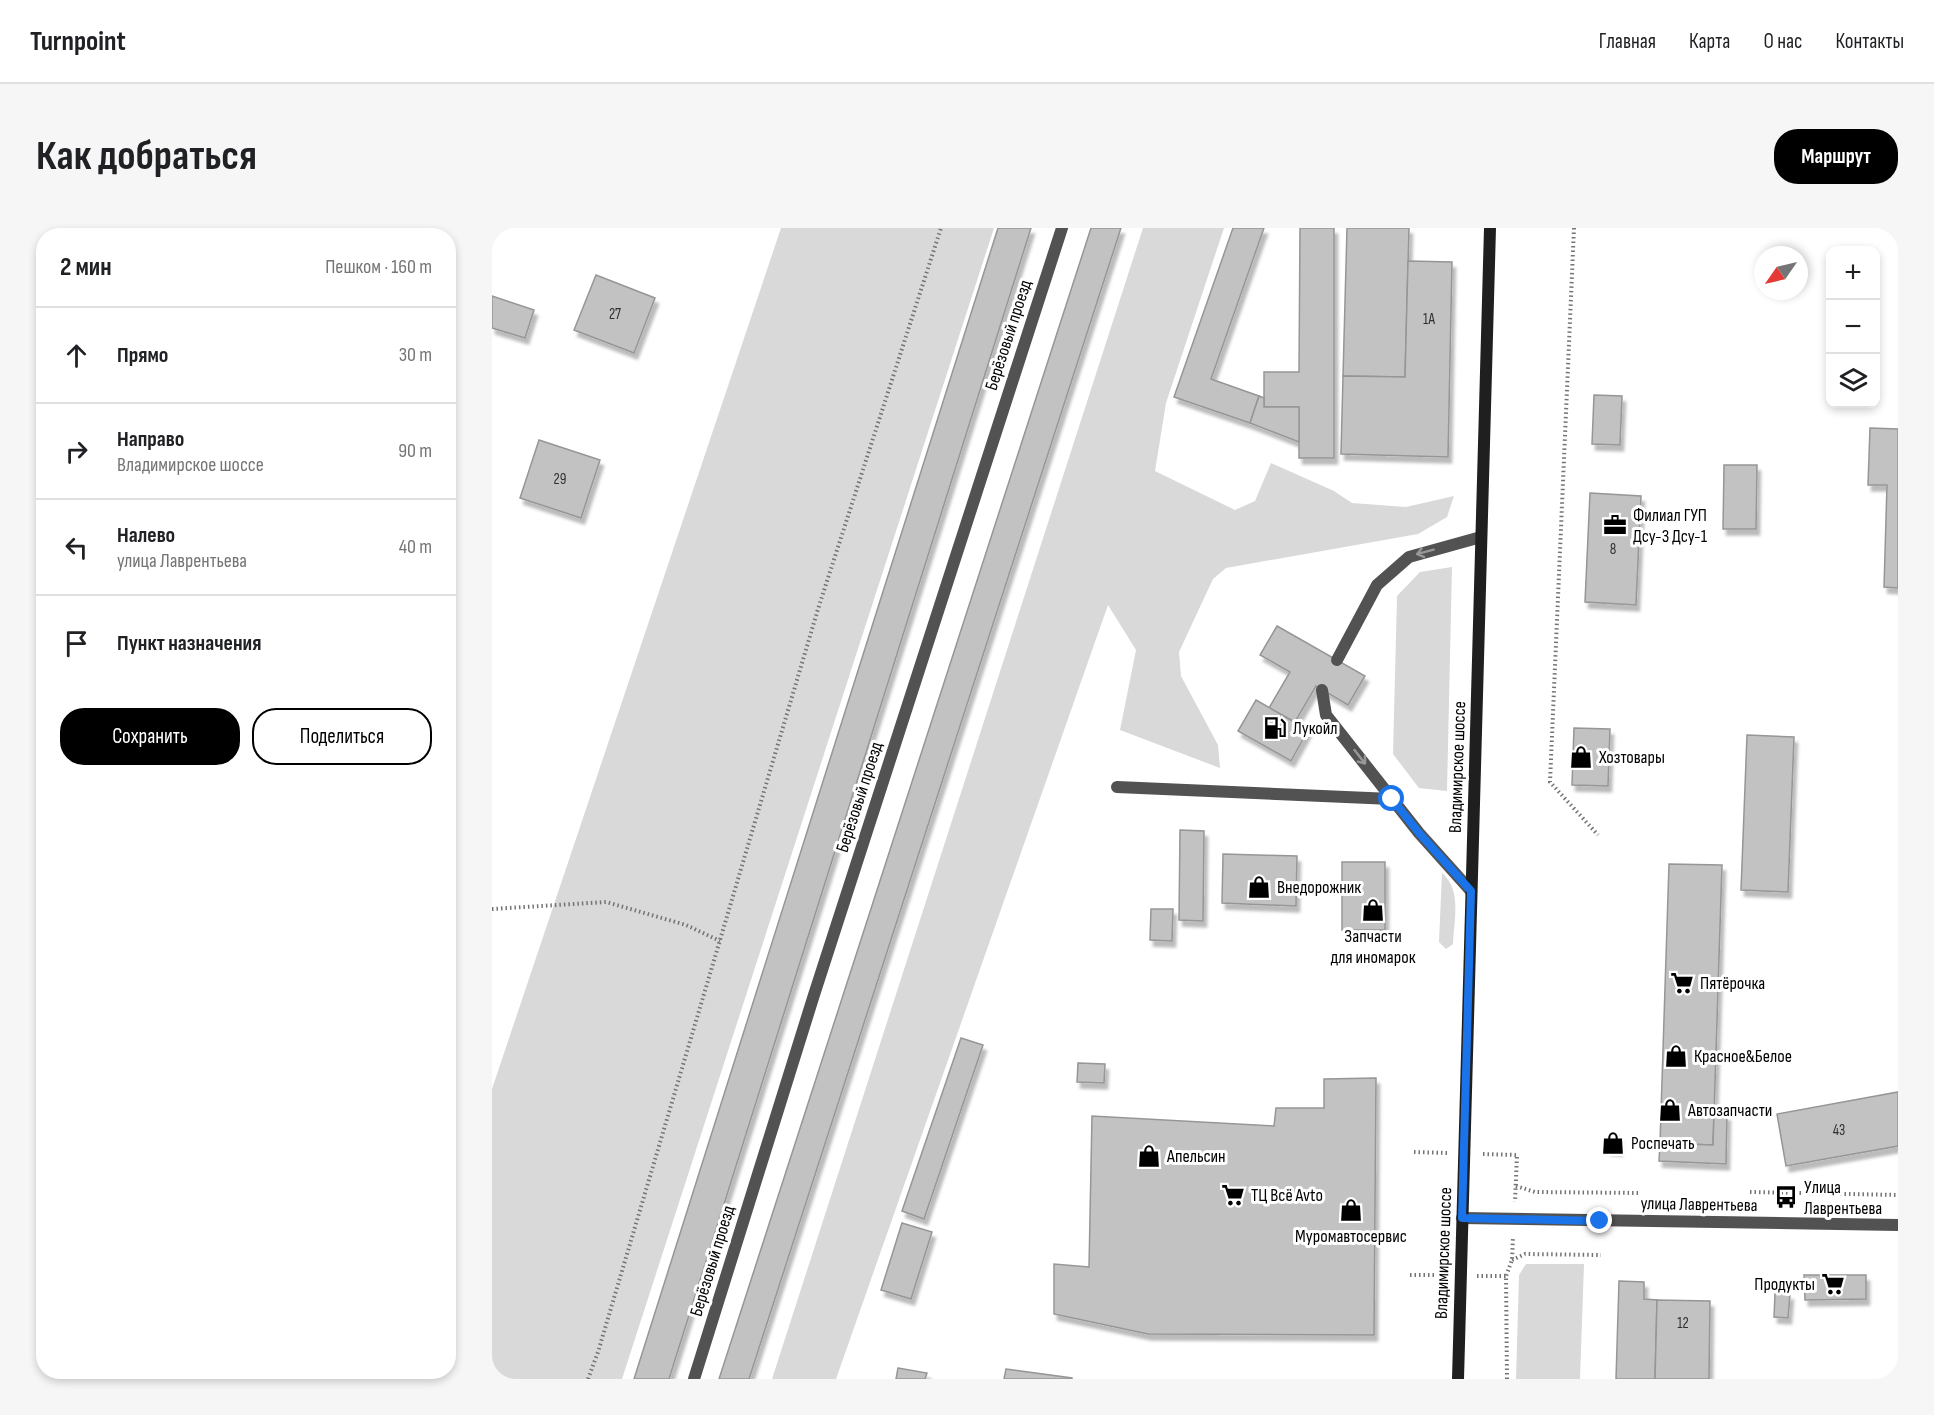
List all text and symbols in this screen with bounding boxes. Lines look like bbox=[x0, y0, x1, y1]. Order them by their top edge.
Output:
text: Turnpoint bbox=[30, 25, 126, 58]
text: Главная bbox=[1599, 29, 1656, 54]
text: Карта bbox=[1689, 29, 1730, 54]
text: О нас bbox=[1763, 29, 1802, 54]
text: Контакты bbox=[1835, 29, 1904, 54]
button: Маршрут bbox=[1774, 129, 1898, 184]
text: Как добраться bbox=[36, 131, 257, 182]
north arrow bbox=[1754, 246, 1808, 300]
map controls bbox=[1826, 246, 1880, 408]
button: + bbox=[1826, 246, 1880, 300]
text: 2 мин bbox=[60, 252, 112, 283]
text: Пешком · 160 m bbox=[325, 255, 432, 279]
street label: Берёзовый проезд bbox=[981, 277, 1036, 393]
button: − bbox=[1826, 300, 1880, 354]
house number: 27 bbox=[609, 305, 621, 324]
house number: 1А bbox=[1423, 310, 1436, 329]
icon: ahead bbox=[60, 339, 93, 372]
text: Прямо bbox=[117, 342, 168, 369]
text: 30 m bbox=[399, 343, 432, 367]
button: layers bbox=[1826, 354, 1880, 408]
text: Направо bbox=[117, 426, 184, 453]
icon: right bbox=[60, 435, 93, 468]
text: 90 m bbox=[398, 439, 432, 463]
text: Владимирское шоссе bbox=[117, 453, 264, 477]
house number: 29 bbox=[554, 470, 566, 489]
place label: Филиал ГУП Дсу-3 Дсу-1 bbox=[1633, 505, 1708, 547]
office icon: Филиал ГУП Дсу-3 Дсу-1 bbox=[1602, 512, 1628, 538]
text: Налево bbox=[117, 522, 175, 549]
icon: left bbox=[60, 531, 93, 564]
text: 40 m bbox=[399, 535, 432, 559]
house number: 8 bbox=[1610, 540, 1616, 559]
one-way arrow bbox=[1416, 547, 1435, 559]
text: улица Лаврентьева bbox=[117, 549, 247, 573]
icon: arrive bbox=[60, 627, 93, 660]
text: Пункт назначения bbox=[117, 630, 261, 657]
street label: Владимирское шоссе bbox=[1445, 701, 1470, 833]
button: Сохранить bbox=[60, 708, 240, 765]
button: Поделиться bbox=[252, 708, 432, 765]
fuel station icon: Лукойл bbox=[1262, 715, 1288, 741]
place label: Лукойл bbox=[1293, 718, 1338, 739]
street label: Берёзовый проезд bbox=[832, 739, 887, 855]
shop icon: Хозтовары bbox=[1568, 744, 1594, 770]
place label: Хозтовары bbox=[1598, 747, 1665, 768]
one-way arrow bbox=[1353, 749, 1366, 765]
route start bbox=[1378, 785, 1404, 811]
shop icon: Внедорожник bbox=[1246, 874, 1272, 900]
place label: Внедорожник bbox=[1277, 877, 1361, 898]
shop icon: Запчасти для иномарок bbox=[1360, 897, 1386, 923]
place label: Запчасти для иномарок bbox=[1331, 926, 1416, 968]
supermarket icon: Пятёрочка bbox=[1669, 970, 1695, 996]
place label: Пятёрочка bbox=[1700, 973, 1765, 994]
shop icon: Красное&Белое bbox=[1663, 1043, 1689, 1069]
place label: Красное&Белое bbox=[1694, 1046, 1792, 1067]
shop icon: Автозапчасти bbox=[1657, 1097, 1683, 1123]
place label: Автозапчасти bbox=[1687, 1100, 1772, 1121]
house number: 43 bbox=[1833, 1121, 1845, 1140]
shop icon: Роспечать bbox=[1600, 1130, 1626, 1156]
place label: Роспечать bbox=[1631, 1133, 1695, 1154]
shop icon: Апельсин bbox=[1136, 1143, 1162, 1169]
place label: Апельсин bbox=[1166, 1146, 1226, 1167]
place label: Улица Лаврентьева bbox=[1804, 1177, 1882, 1219]
supermarket icon: ТЦ Всё Avto bbox=[1220, 1182, 1246, 1208]
bus stop icon: Улица Лаврентьева bbox=[1773, 1184, 1799, 1210]
place label: ТЦ Всё Avto bbox=[1251, 1185, 1323, 1206]
street label: Владимирское шоссе bbox=[1431, 1187, 1456, 1319]
street label: улица Лаврентьева bbox=[1640, 1193, 1758, 1216]
shop icon: Муромавтосервис bbox=[1338, 1197, 1364, 1223]
street label: Берёзовый проезд bbox=[686, 1203, 739, 1319]
route end bbox=[1586, 1207, 1612, 1233]
place label: Муромавтосервис bbox=[1295, 1226, 1407, 1247]
supermarket icon: Продукты bbox=[1820, 1271, 1846, 1297]
place label: Продукты bbox=[1754, 1274, 1815, 1295]
house number: 12 bbox=[1677, 1314, 1689, 1333]

